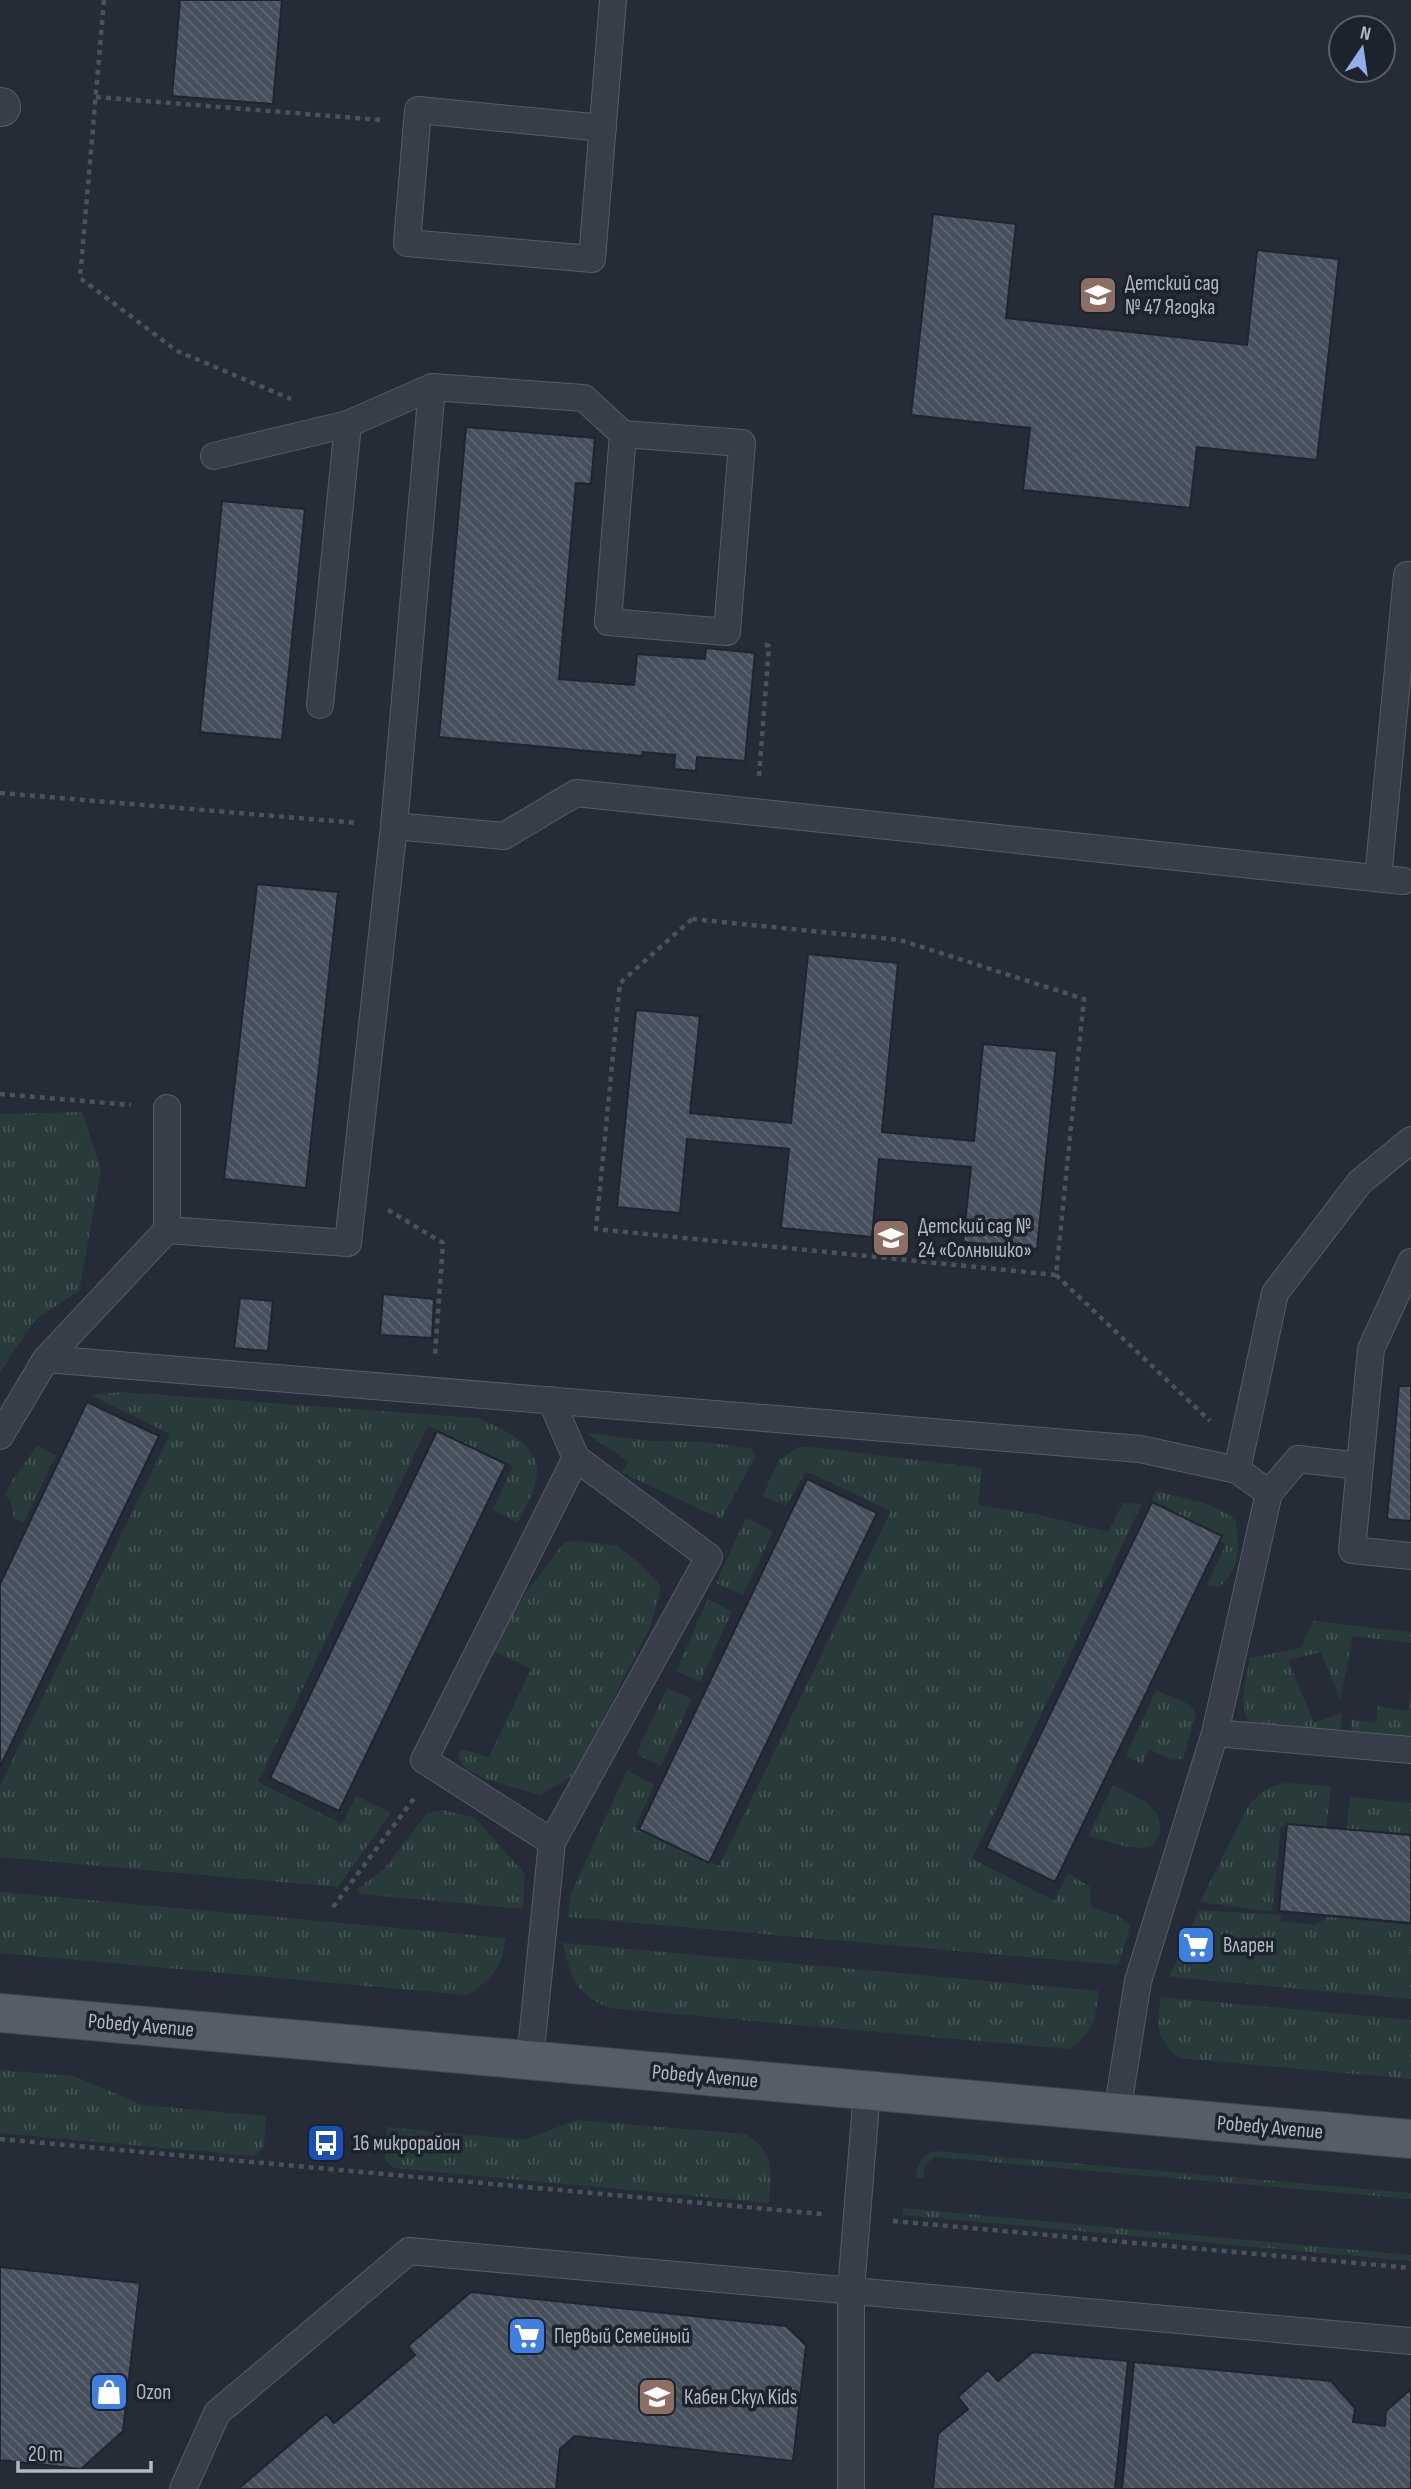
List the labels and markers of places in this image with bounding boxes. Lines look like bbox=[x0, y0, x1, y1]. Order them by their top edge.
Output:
place label: Детский сад № 47 Ягодка bbox=[1125, 271, 1219, 320]
school or university icon: Детский сад № 47 Ягодка bbox=[1077, 274, 1119, 316]
place label: Детский сад № 24 «Солнышко» bbox=[918, 1214, 1032, 1263]
school or university icon: Детский сад № 24 «Солнышко» bbox=[870, 1217, 912, 1259]
supermarket icon: Вларен bbox=[1175, 1924, 1217, 1966]
place label: Вларен bbox=[1223, 1933, 1274, 1958]
bus stop icon: 16 микрорайон bbox=[305, 2122, 347, 2164]
place label: 16 микрорайон bbox=[353, 2131, 460, 2156]
supermarket icon: Первый Семейный bbox=[506, 2315, 548, 2357]
place label: Первый Семейный bbox=[554, 2324, 690, 2349]
shop icon: Ozon bbox=[88, 2371, 130, 2413]
school or university icon: Кабен Скул Kids bbox=[636, 2376, 678, 2418]
place label: Ozon bbox=[136, 2380, 171, 2405]
place label: Кабен Скул Kids bbox=[684, 2385, 797, 2410]

